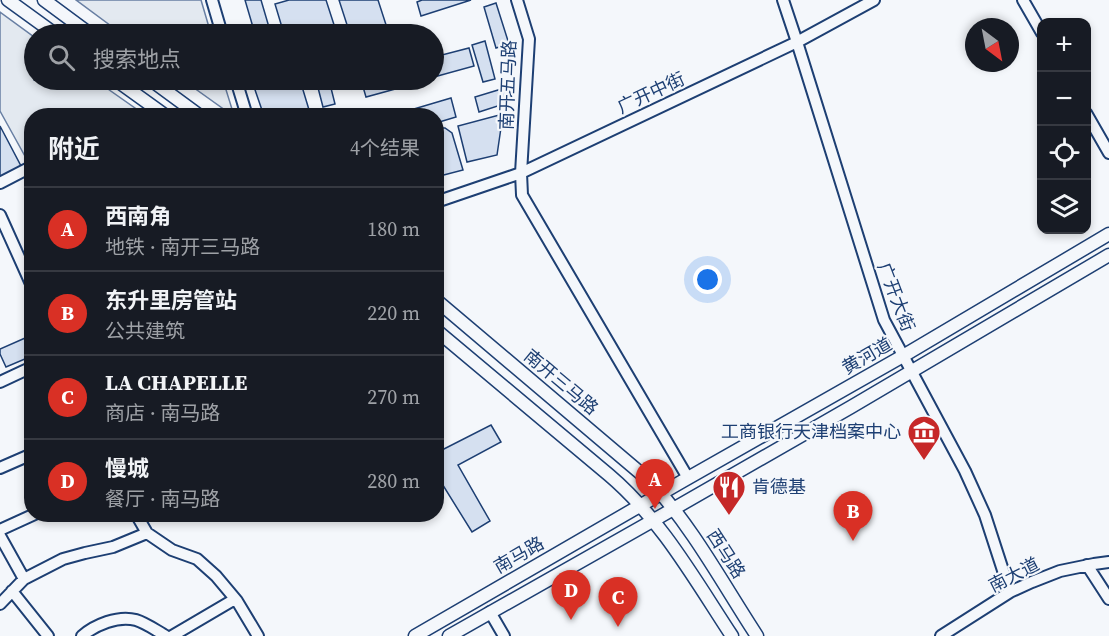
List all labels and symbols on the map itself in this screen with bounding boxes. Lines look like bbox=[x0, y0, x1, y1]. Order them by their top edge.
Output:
north arrow bbox=[965, 18, 1019, 72]
street label: 南开五马路 bbox=[493, 40, 522, 130]
street label: 广开中街 bbox=[613, 66, 689, 119]
street label: 广开大街 bbox=[872, 259, 921, 335]
your location bbox=[693, 265, 722, 294]
street label: 黄河道 bbox=[837, 331, 896, 380]
street label: 南开三马路 bbox=[519, 343, 604, 420]
museum icon: 工商银行天津档案中心 bbox=[906, 414, 942, 461]
place label: 工商银行天津档案中心 bbox=[721, 419, 901, 444]
pin: A bbox=[636, 460, 674, 509]
restaurant icon: 肯德基 bbox=[711, 469, 747, 516]
place label: 肯德基 bbox=[752, 474, 806, 499]
pin: B bbox=[834, 492, 872, 541]
street label: 西马路 bbox=[701, 524, 752, 583]
street label: 南马路 bbox=[489, 530, 548, 579]
street label: 南大道 bbox=[984, 551, 1044, 598]
pin: D bbox=[552, 570, 590, 620]
pin: C bbox=[598, 578, 638, 627]

